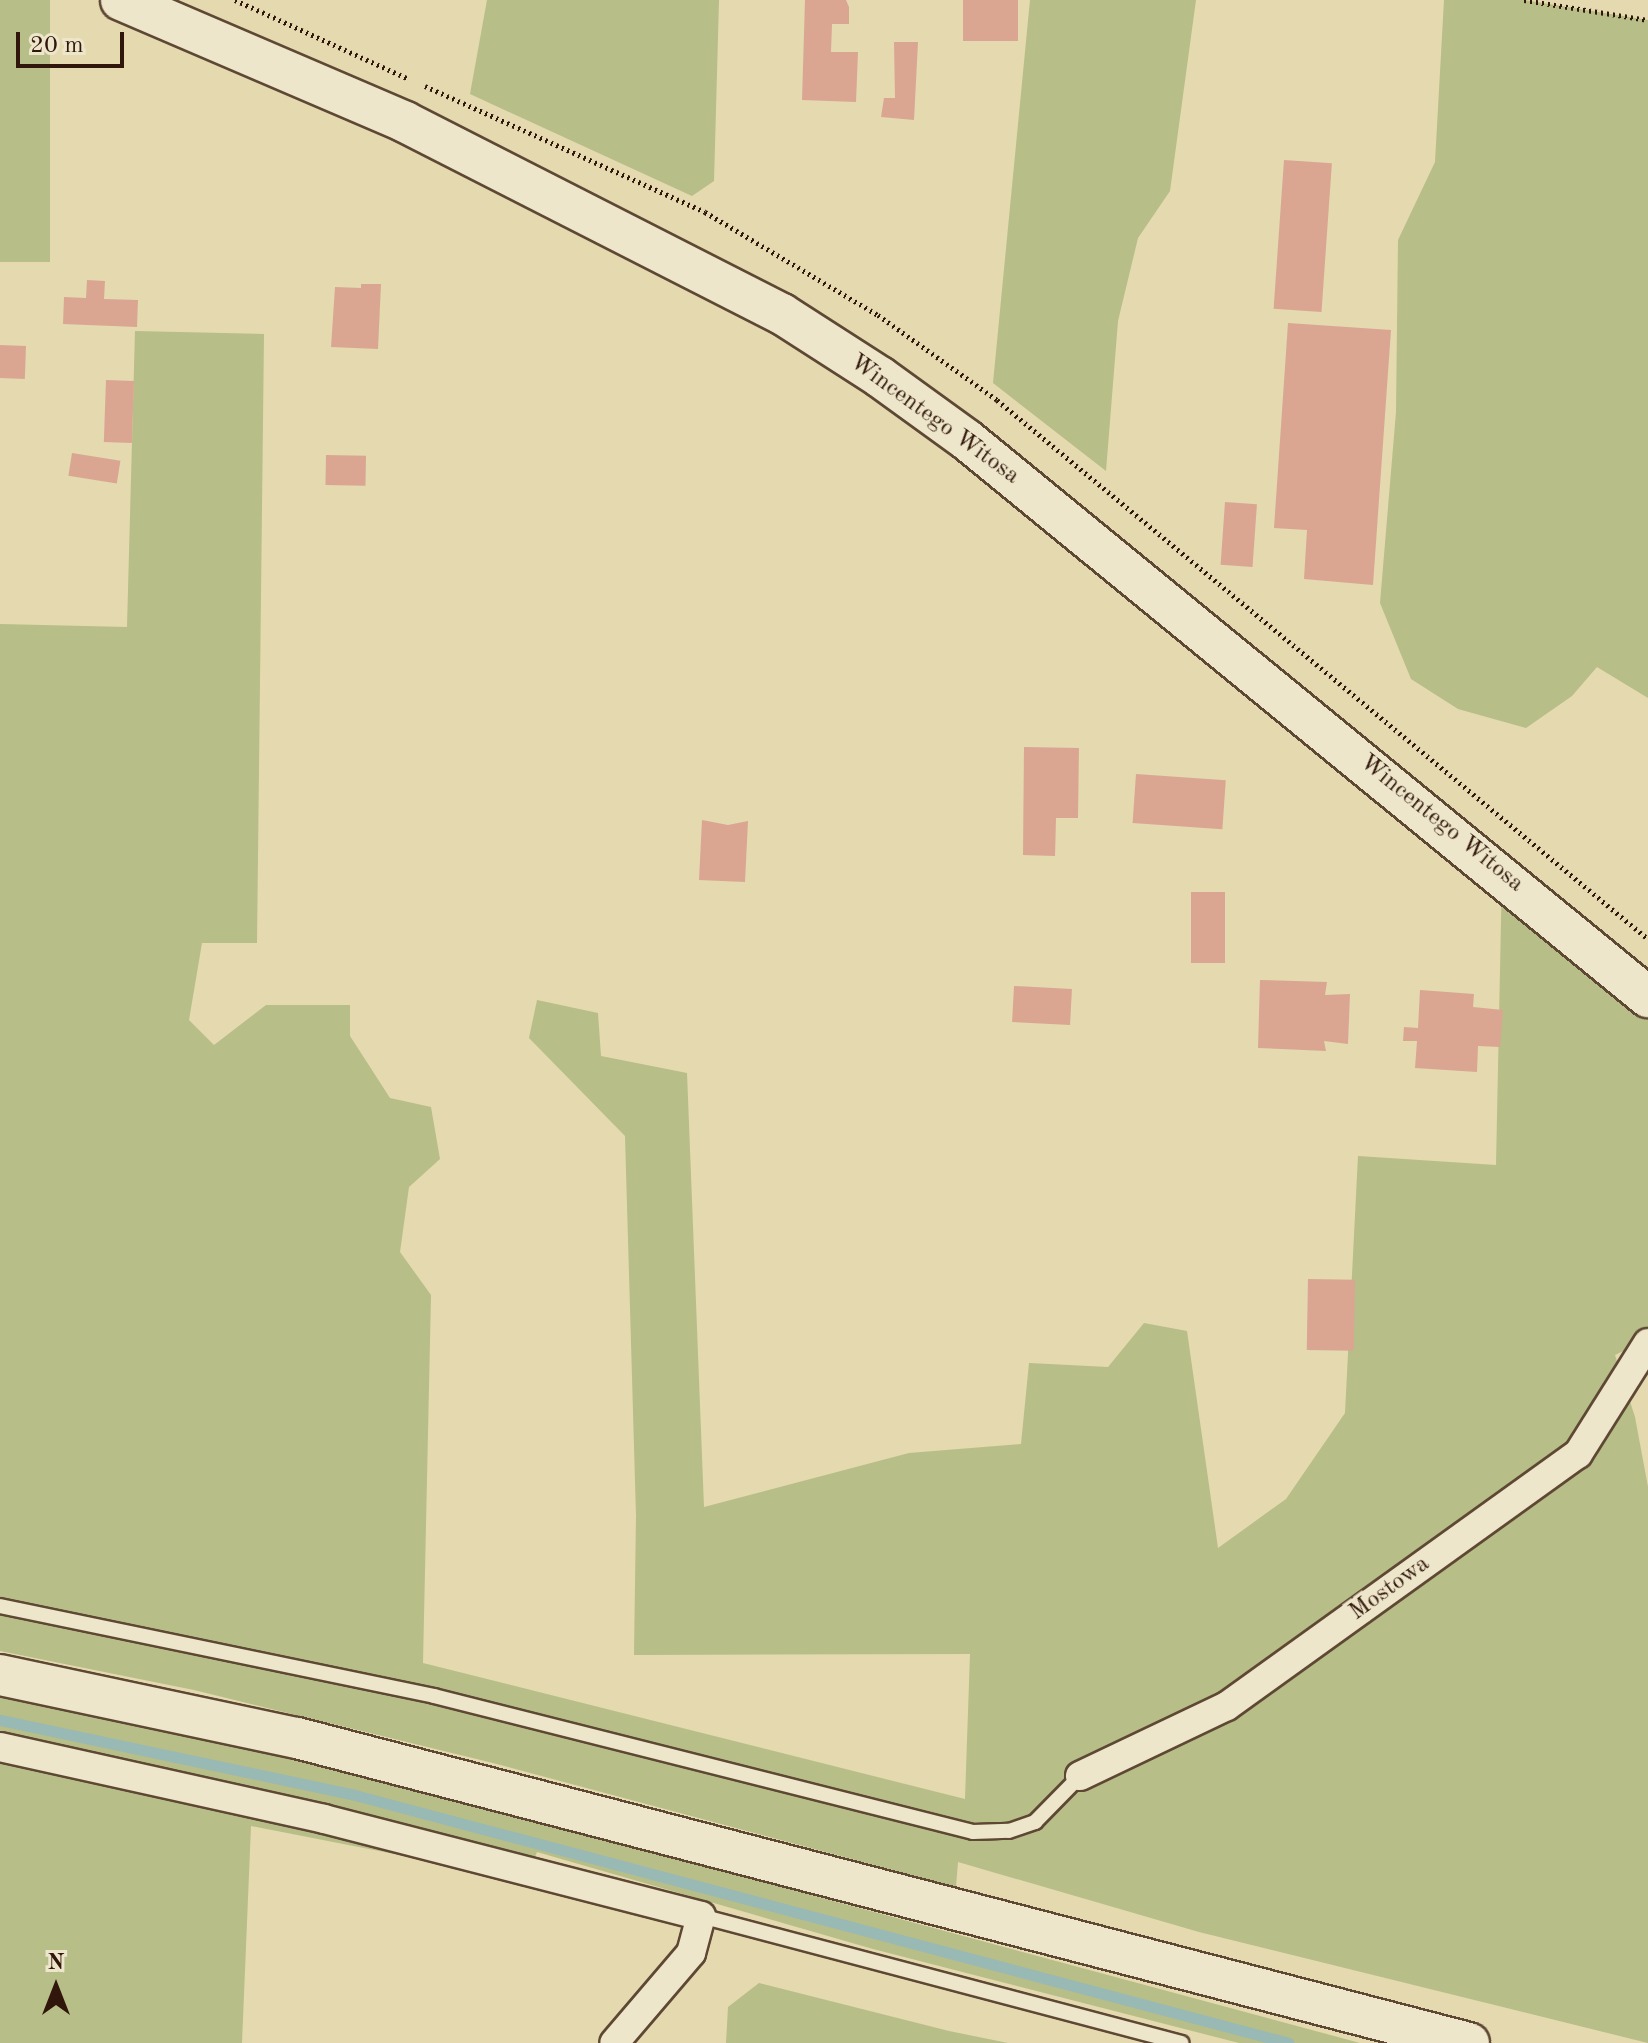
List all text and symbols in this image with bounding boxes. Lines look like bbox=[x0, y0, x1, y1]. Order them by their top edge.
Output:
scale bar bbox=[20, 16, 128, 66]
text: 20 m bbox=[30, 34, 84, 58]
street label: Wincentego Witosa bbox=[843, 349, 1025, 491]
street label: Wincentego Witosa bbox=[1353, 749, 1529, 899]
street label: Mostowa bbox=[1344, 1550, 1436, 1628]
north arrow bbox=[16, 1947, 96, 2027]
text: N bbox=[48, 1952, 64, 1974]

